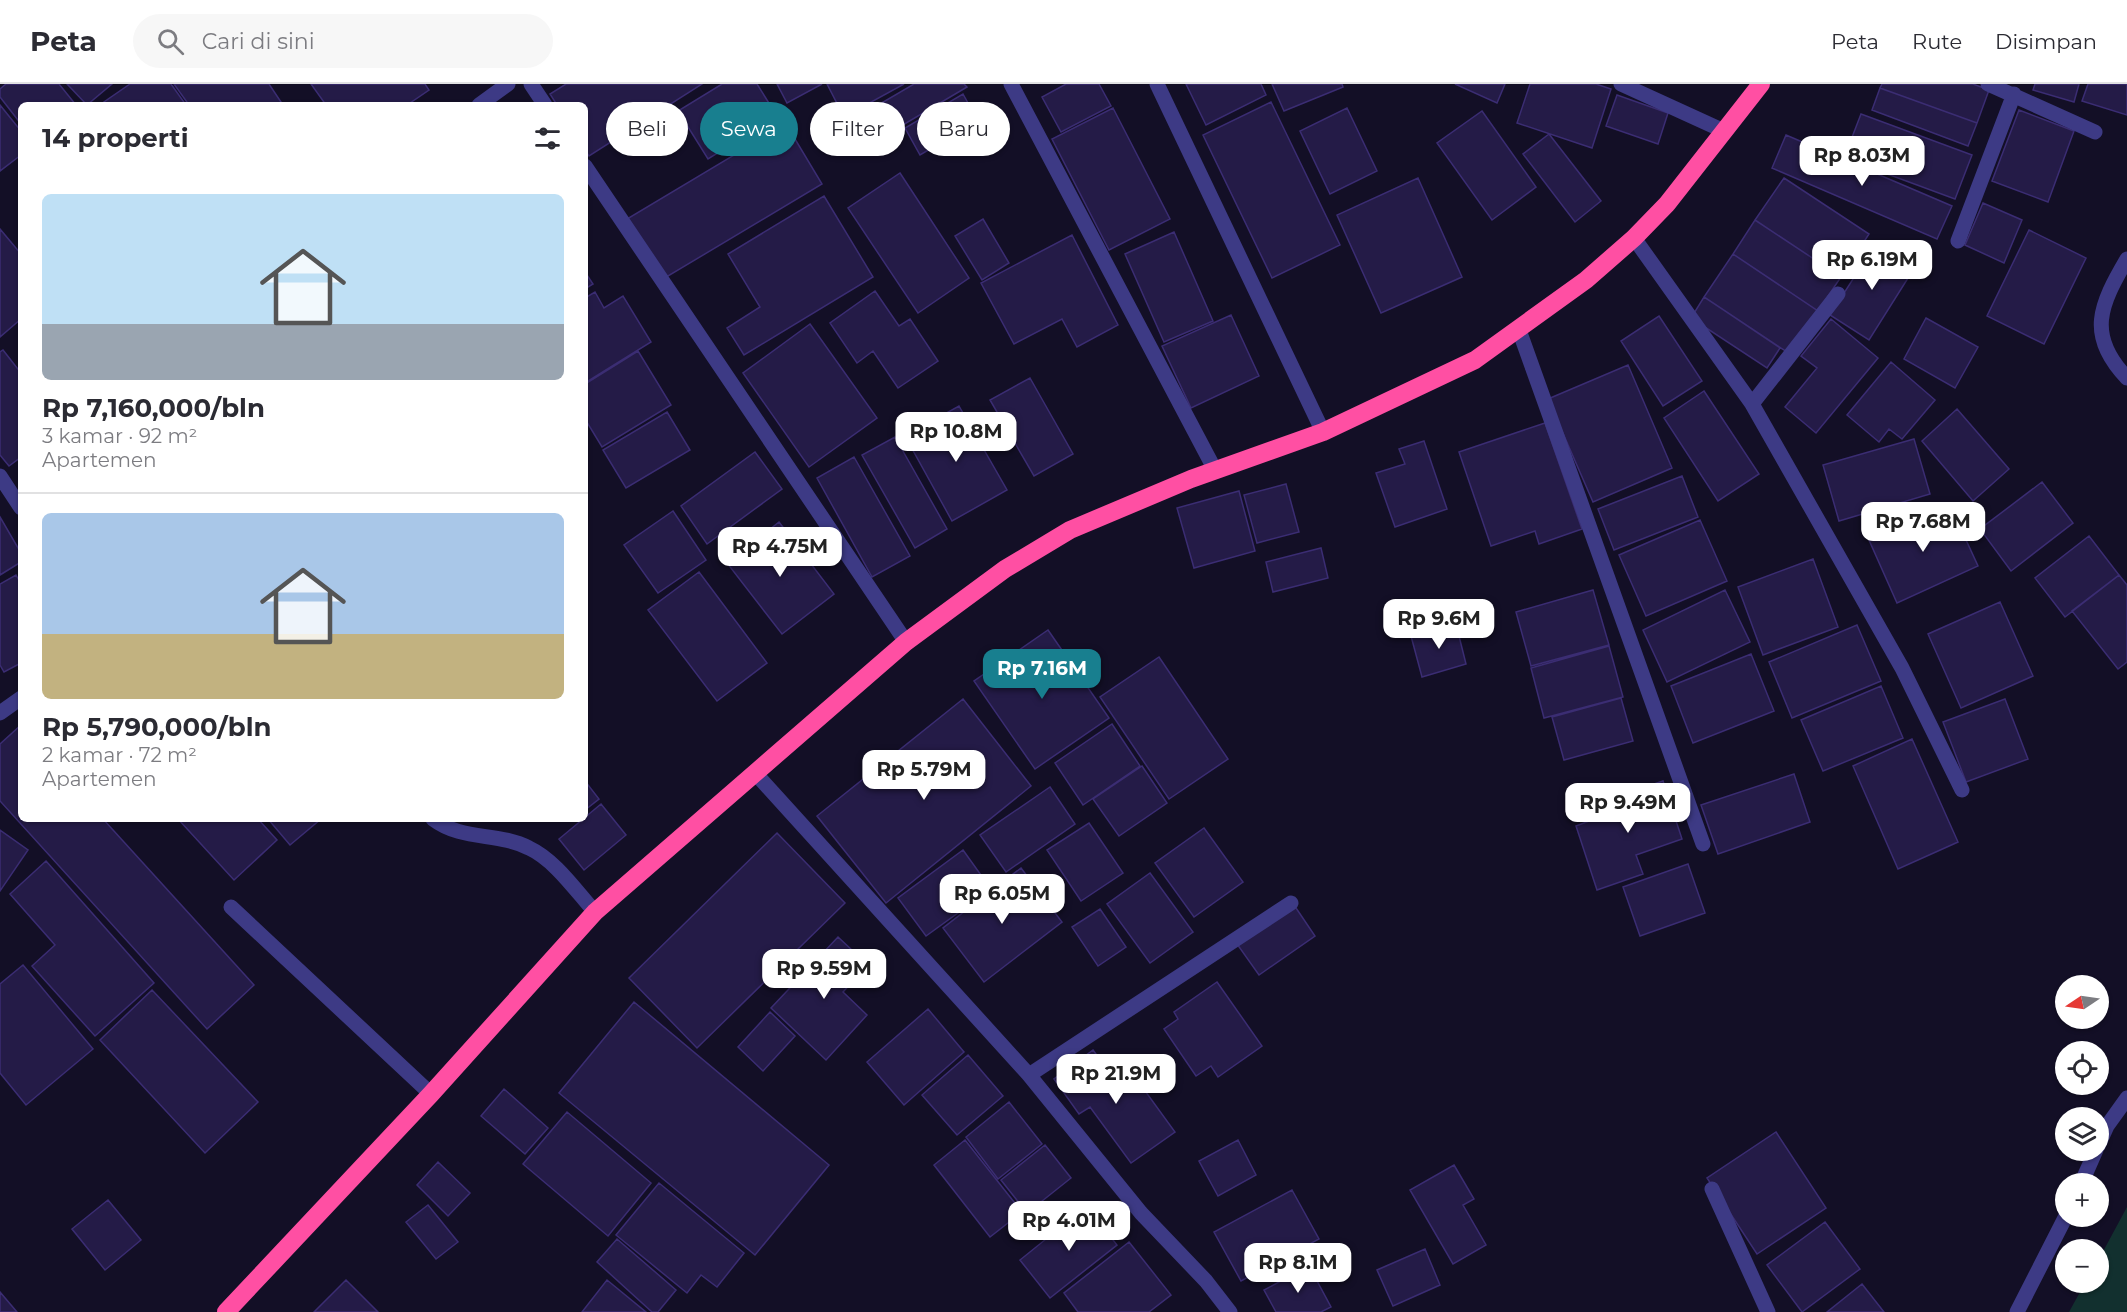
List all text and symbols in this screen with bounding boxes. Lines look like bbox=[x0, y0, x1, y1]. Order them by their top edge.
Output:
search box bbox=[133, 14, 553, 68]
text: Peta bbox=[30, 24, 97, 58]
icon: search bbox=[154, 25, 187, 58]
text: Cari di sini bbox=[202, 28, 315, 55]
text: Peta bbox=[1831, 29, 1879, 54]
text: Rute bbox=[1912, 29, 1962, 54]
text: Disimpan bbox=[1995, 29, 2097, 54]
chip: Beli bbox=[606, 102, 688, 156]
chip: Sewa bbox=[700, 102, 798, 156]
chip: Filter bbox=[810, 102, 905, 156]
chip: Baru bbox=[917, 102, 1010, 156]
text: 14 properti bbox=[42, 122, 189, 154]
icon: filters bbox=[531, 122, 564, 155]
pin: Rp 8.03M bbox=[1800, 136, 1924, 187]
text: Rp 8.03M bbox=[1814, 143, 1910, 167]
icon: home bbox=[249, 233, 357, 341]
pin: Rp 6.19M bbox=[1810, 240, 1934, 291]
text: Rp 6.19M bbox=[1826, 247, 1918, 271]
text: Rp 7,160,000/bln bbox=[42, 392, 265, 424]
pin: Rp 10.8M bbox=[894, 412, 1018, 463]
text: Rp 10.8M bbox=[909, 419, 1003, 443]
text: 3 kamar · 92 m² bbox=[42, 424, 197, 448]
text: Apartemen bbox=[42, 448, 157, 472]
pin: Rp 7.68M bbox=[1861, 502, 1985, 553]
text: Rp 7.68M bbox=[1875, 509, 1971, 533]
pin: Rp 4.75M bbox=[718, 527, 842, 578]
text: Rp 4.75M bbox=[732, 534, 828, 558]
icon: home bbox=[249, 552, 357, 660]
pin: Rp 9.6M bbox=[1384, 599, 1494, 650]
text: Rp 9.6M bbox=[1397, 606, 1481, 630]
pin: Rp 7.16M bbox=[980, 649, 1104, 700]
text: Rp 7.16M bbox=[997, 656, 1087, 680]
text: Rp 5,790,000/bln bbox=[42, 711, 271, 743]
text: 2 kamar · 72 m² bbox=[42, 743, 197, 767]
pin: Rp 5.79M bbox=[862, 750, 986, 801]
text: Rp 5.79M bbox=[876, 757, 972, 781]
text: Apartemen bbox=[42, 767, 157, 791]
pin: Rp 9.49M bbox=[1566, 783, 1690, 834]
text: Rp 9.49M bbox=[1579, 790, 1677, 814]
pin: Rp 6.05M bbox=[940, 874, 1064, 925]
text: Rp 6.05M bbox=[954, 881, 1050, 905]
pin: Rp 9.59M bbox=[762, 949, 886, 1000]
text: Rp 9.59M bbox=[776, 956, 872, 980]
north arrow bbox=[2055, 975, 2109, 1029]
map controls bbox=[2055, 975, 2109, 1293]
button: locate bbox=[2055, 1041, 2109, 1095]
pin: Rp 21.9M bbox=[1054, 1054, 1178, 1105]
text: Rp 21.9M bbox=[1071, 1061, 1161, 1085]
button: layers bbox=[2055, 1107, 2109, 1161]
button: + bbox=[2055, 1173, 2109, 1227]
pin: Rp 4.01M bbox=[1007, 1201, 1131, 1252]
text: Rp 4.01M bbox=[1022, 1208, 1116, 1232]
button: − bbox=[2055, 1239, 2109, 1293]
pin: Rp 8.1M bbox=[1243, 1243, 1353, 1294]
text: Rp 8.1M bbox=[1258, 1250, 1338, 1274]

